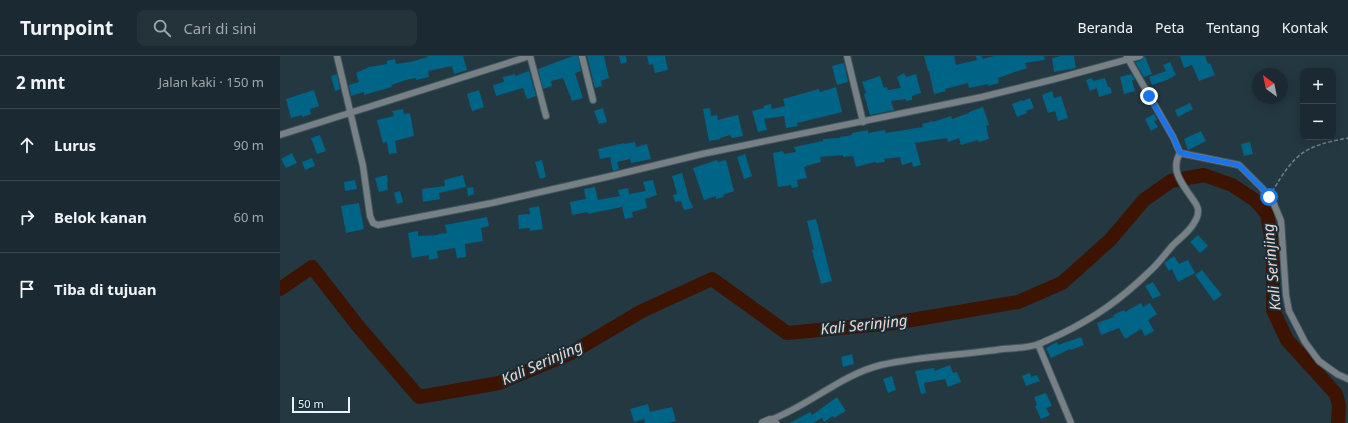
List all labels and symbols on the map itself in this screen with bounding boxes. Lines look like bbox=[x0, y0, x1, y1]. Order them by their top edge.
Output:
north arrow bbox=[1252, 68, 1288, 104]
route end bbox=[1140, 87, 1158, 105]
route start bbox=[1260, 188, 1278, 206]
water label: Kali Serinjing bbox=[1257, 222, 1285, 311]
water label: Kali Serinjing bbox=[819, 309, 909, 339]
water label: Kali Serinjing bbox=[498, 335, 586, 389]
scale bar bbox=[292, 395, 350, 414]

